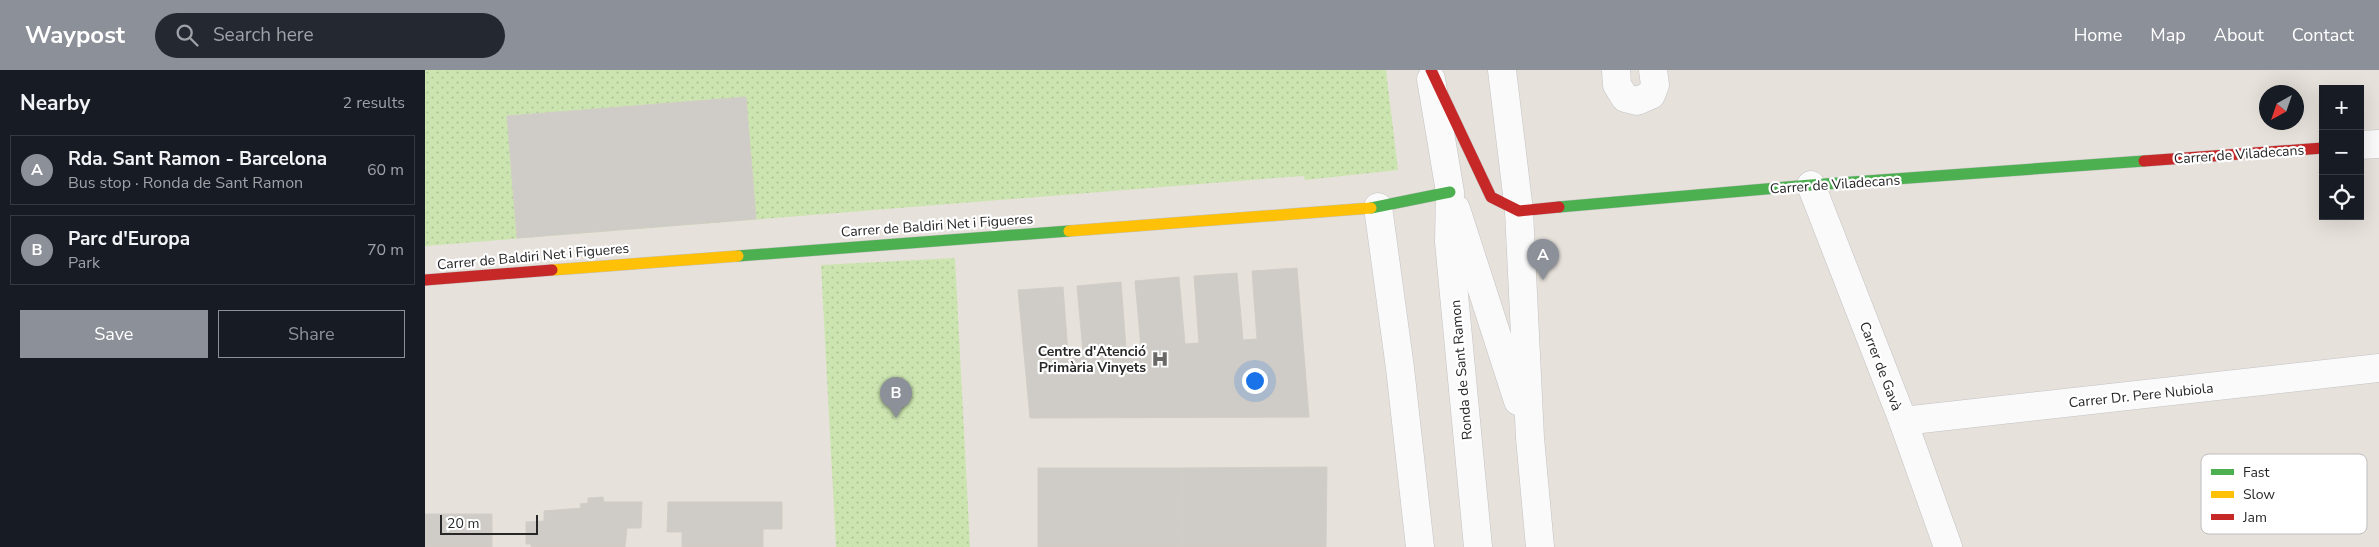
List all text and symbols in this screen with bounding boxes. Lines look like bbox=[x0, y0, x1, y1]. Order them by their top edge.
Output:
search box bbox=[155, 13, 505, 58]
text: Waypost bbox=[25, 19, 125, 51]
icon: search bbox=[173, 21, 201, 49]
text: Search here bbox=[213, 22, 314, 48]
text: Home bbox=[2074, 23, 2122, 47]
text: Map bbox=[2150, 23, 2186, 47]
text: About bbox=[2214, 23, 2264, 47]
text: Contact bbox=[2292, 23, 2354, 47]
north arrow bbox=[2259, 85, 2304, 130]
map controls bbox=[2319, 85, 2364, 220]
button: + bbox=[2319, 85, 2364, 130]
text: Nearby bbox=[20, 89, 90, 117]
text: 2 results bbox=[343, 92, 405, 114]
button: − bbox=[2319, 130, 2364, 175]
street label: Carrer de Viladecans bbox=[2173, 140, 2305, 169]
text: Rda. Sant Ramon - Barcelona bbox=[68, 146, 327, 172]
text: A bbox=[31, 159, 43, 181]
text: 60 m bbox=[367, 159, 404, 181]
street label: Carrer de Viladecans bbox=[1769, 170, 1901, 199]
text: Bus stop · Ronda de Sant Ramon bbox=[68, 172, 303, 194]
button: locate bbox=[2319, 175, 2364, 220]
street label: Carrer de Baldiri Net i Figueres bbox=[840, 209, 1034, 242]
text: Parc d'Europa bbox=[68, 226, 190, 252]
text: B bbox=[31, 239, 43, 261]
text: 70 m bbox=[367, 239, 404, 261]
street label: Carrer de Baldiri Net i Figueres bbox=[436, 239, 630, 274]
pin: A bbox=[1527, 239, 1559, 280]
text: Park bbox=[68, 252, 100, 274]
street label: Ronda de Sant Ramon bbox=[1446, 299, 1477, 441]
button: Save bbox=[20, 310, 208, 358]
button: Share bbox=[218, 310, 405, 358]
street label: Carrer de Gavà bbox=[1855, 319, 1906, 413]
place label: Centre d'Atenció Primària Vinyets bbox=[1038, 342, 1146, 377]
hospital icon: Centre d'Atenció Primària Vinyets bbox=[1150, 349, 1170, 369]
your location bbox=[1242, 368, 1268, 394]
pin: B bbox=[880, 377, 912, 418]
street label: Carrer Dr. Pere Nubiola bbox=[2068, 378, 2214, 413]
legend bbox=[2201, 454, 2367, 534]
text: Fast bbox=[2243, 463, 2269, 482]
text: Slow bbox=[2243, 485, 2275, 504]
text: Jam bbox=[2242, 508, 2267, 527]
scale bar bbox=[440, 512, 537, 535]
text: 20 m bbox=[447, 514, 479, 533]

